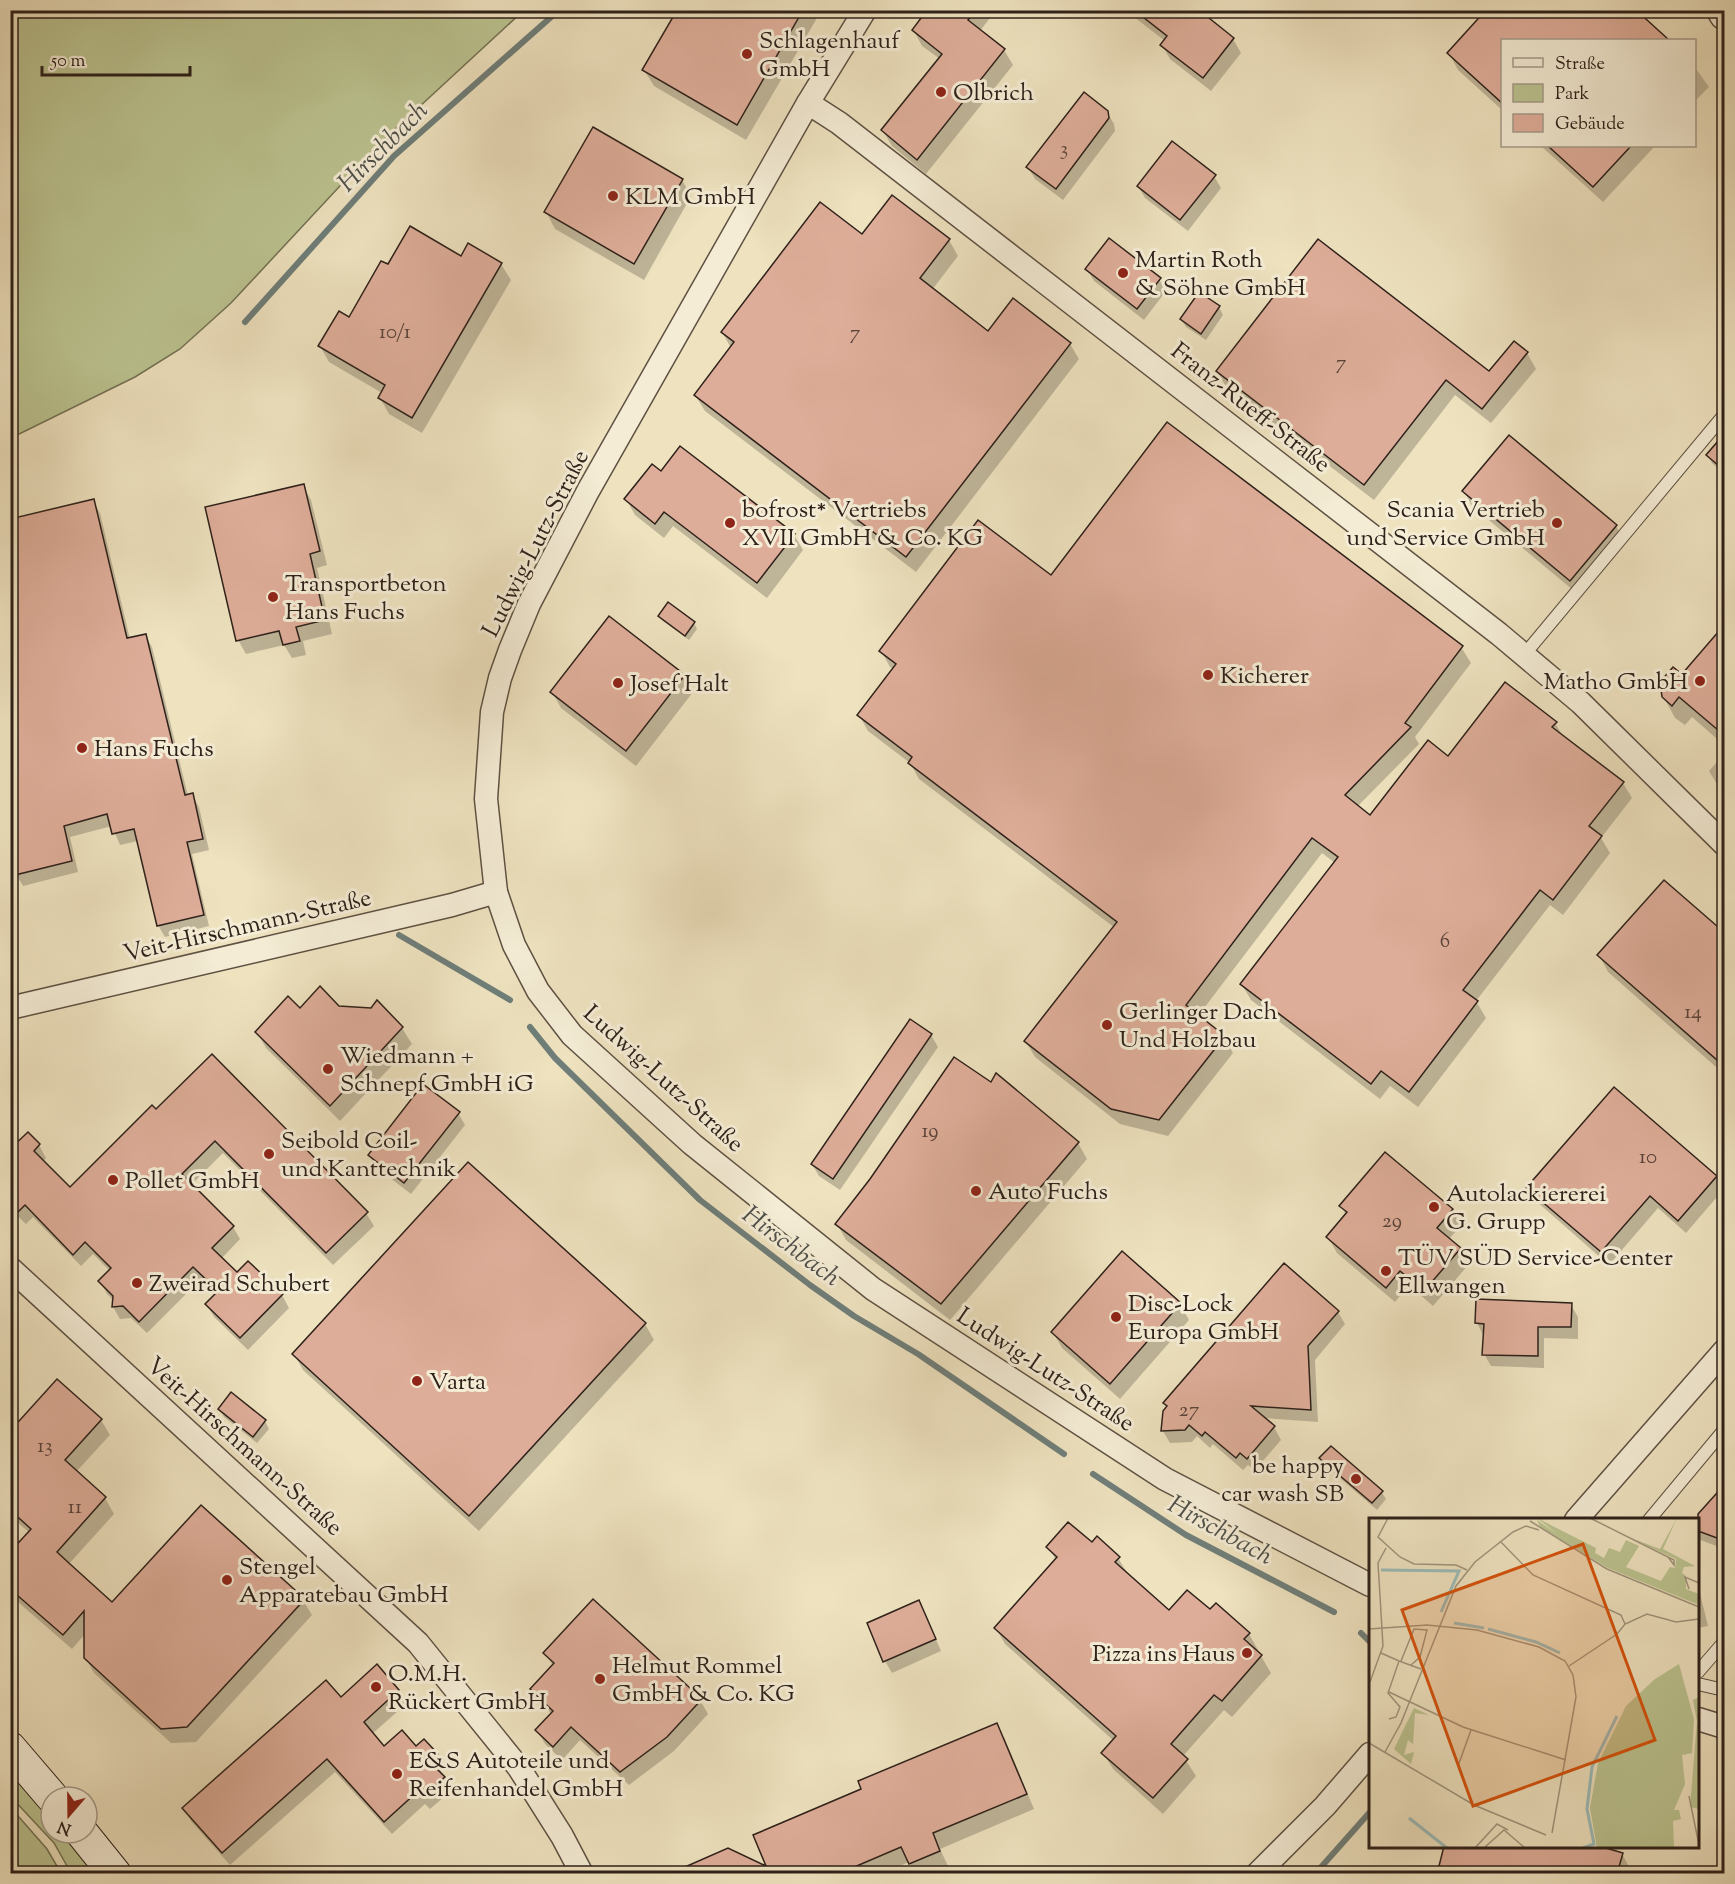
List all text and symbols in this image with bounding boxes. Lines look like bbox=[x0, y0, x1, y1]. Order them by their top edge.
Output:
place label: Schlagenhauf GmbH bbox=[759, 25, 901, 87]
scale bar bbox=[42, 39, 190, 77]
legend bbox=[1501, 39, 1696, 147]
marker: Schlagenhauf GmbH bbox=[740, 47, 754, 61]
text: 50 m bbox=[50, 49, 86, 75]
text: Straße bbox=[1555, 52, 1605, 78]
place label: Olbrich bbox=[953, 77, 1034, 111]
text: Park bbox=[1555, 82, 1590, 108]
marker: Olbrich bbox=[934, 85, 948, 99]
water label: Hirschbach bbox=[330, 94, 438, 202]
text: Gebäude bbox=[1555, 112, 1625, 138]
house number: 3 bbox=[1060, 135, 1068, 165]
place label: KLM GmbH bbox=[625, 181, 755, 215]
marker: KLM GmbH bbox=[606, 189, 620, 203]
place label: Martin Roth & Söhne GmbH bbox=[1135, 244, 1306, 306]
marker: Martin Roth & Söhne GmbH bbox=[1116, 266, 1130, 280]
house number: 10/1 bbox=[379, 318, 411, 348]
house number: 7 bbox=[850, 319, 861, 349]
street label: Franz-Rueff-Straße bbox=[1163, 335, 1337, 482]
house number: 7 bbox=[1336, 349, 1347, 379]
street label: Ludwig-Lutz-Straße bbox=[475, 444, 599, 643]
place label: bofrost* Vertriebs XVII GmbH & Co. KG bbox=[742, 494, 983, 556]
place label: Scania Vertrieb und Service GmbH bbox=[1346, 494, 1545, 556]
marker: bofrost* Vertriebs XVII GmbH & Co. KG bbox=[723, 516, 737, 530]
marker: Scania Vertrieb und Service GmbH bbox=[1550, 516, 1564, 530]
place label: Transportbeton Hans Fuchs bbox=[285, 568, 447, 630]
marker: Transportbeton Hans Fuchs bbox=[266, 590, 280, 604]
place label: Kicherer bbox=[1220, 660, 1309, 694]
place label: Matho GmbH bbox=[1543, 666, 1688, 700]
place label: Josef Halt bbox=[628, 668, 729, 702]
marker: Kicherer bbox=[1201, 668, 1215, 682]
marker: Matho GmbH bbox=[1693, 674, 1707, 688]
marker: Josef Halt bbox=[611, 676, 625, 690]
place label: Hans Fuchs bbox=[94, 733, 214, 767]
marker: Hans Fuchs bbox=[75, 741, 89, 755]
street label: Veit-Hirschmann-Straße bbox=[120, 882, 375, 972]
house number: 6 bbox=[1440, 927, 1450, 957]
place label: Gerlinger Dach Und Holzbau bbox=[1119, 996, 1278, 1058]
street label: Ludwig-Lutz-Straße bbox=[575, 998, 751, 1161]
house number: 14 bbox=[1684, 998, 1702, 1028]
marker: Gerlinger Dach Und Holzbau bbox=[1100, 1018, 1114, 1032]
place label: Wiedmann + Schnepf GmbH iG bbox=[340, 1040, 534, 1102]
marker: Wiedmann + Schnepf GmbH iG bbox=[321, 1062, 335, 1076]
house number: 19 bbox=[921, 1117, 939, 1147]
place label: Seibold Coil- und Kanttechnik bbox=[281, 1125, 456, 1187]
house number: 10 bbox=[1639, 1143, 1657, 1173]
marker: Seibold Coil- und Kanttechnik bbox=[262, 1147, 276, 1161]
place label: Pollet GmbH bbox=[125, 1165, 259, 1199]
marker: Pollet GmbH bbox=[106, 1173, 120, 1187]
place label: Auto Fuchs bbox=[988, 1176, 1108, 1210]
place label: Autolackiererei G. Grupp bbox=[1446, 1178, 1606, 1240]
marker: Auto Fuchs bbox=[969, 1184, 983, 1198]
water label: Hirschbach bbox=[733, 1198, 848, 1297]
marker: Autolackiererei G. Grupp bbox=[1427, 1200, 1441, 1214]
house number: 29 bbox=[1382, 1207, 1402, 1237]
place label: TÜV SÜD Service-Center Ellwangen bbox=[1398, 1242, 1673, 1304]
marker: TÜV SÜD Service-Center Ellwangen bbox=[1379, 1264, 1393, 1278]
place label: Zweirad Schubert bbox=[149, 1268, 330, 1302]
marker: Zweirad Schubert bbox=[130, 1276, 144, 1290]
place label: Disc-Lock Europa GmbH bbox=[1128, 1288, 1279, 1350]
street label: Ludwig-Lutz-Straße bbox=[949, 1300, 1141, 1441]
marker: Disc-Lock Europa GmbH bbox=[1109, 1310, 1123, 1324]
street label: Veit-Hirschmann-Straße bbox=[138, 1350, 349, 1545]
place label: Varta bbox=[429, 1366, 486, 1400]
marker: Varta bbox=[410, 1374, 424, 1388]
house number: 27 bbox=[1179, 1396, 1200, 1426]
house number: 13 bbox=[37, 1432, 53, 1462]
place label: be happy car wash SB bbox=[1221, 1450, 1344, 1512]
marker: be happy car wash SB bbox=[1349, 1472, 1363, 1486]
water label: Hirschbach bbox=[1161, 1487, 1279, 1575]
house number: 11 bbox=[68, 1493, 82, 1523]
inset map bbox=[1369, 1518, 1699, 1848]
place label: Stengel Apparatebau GmbH bbox=[239, 1551, 449, 1613]
marker: Stengel Apparatebau GmbH bbox=[220, 1573, 234, 1587]
place label: Pizza ins Haus bbox=[1092, 1638, 1235, 1672]
marker: Pizza ins Haus bbox=[1240, 1646, 1254, 1660]
place label: Helmut Rommel GmbH & Co. KG bbox=[612, 1650, 795, 1712]
place label: O.M.H. Rückert GmbH bbox=[388, 1658, 547, 1720]
marker: Helmut Rommel GmbH & Co. KG bbox=[593, 1672, 607, 1686]
marker: O.M.H. Rückert GmbH bbox=[369, 1680, 383, 1694]
place label: E&S Autoteile und Reifenhandel GmbH bbox=[409, 1745, 623, 1807]
marker: E&S Autoteile und Reifenhandel GmbH bbox=[390, 1767, 404, 1781]
north arrow bbox=[39, 1785, 99, 1845]
text: N bbox=[55, 1814, 75, 1840]

